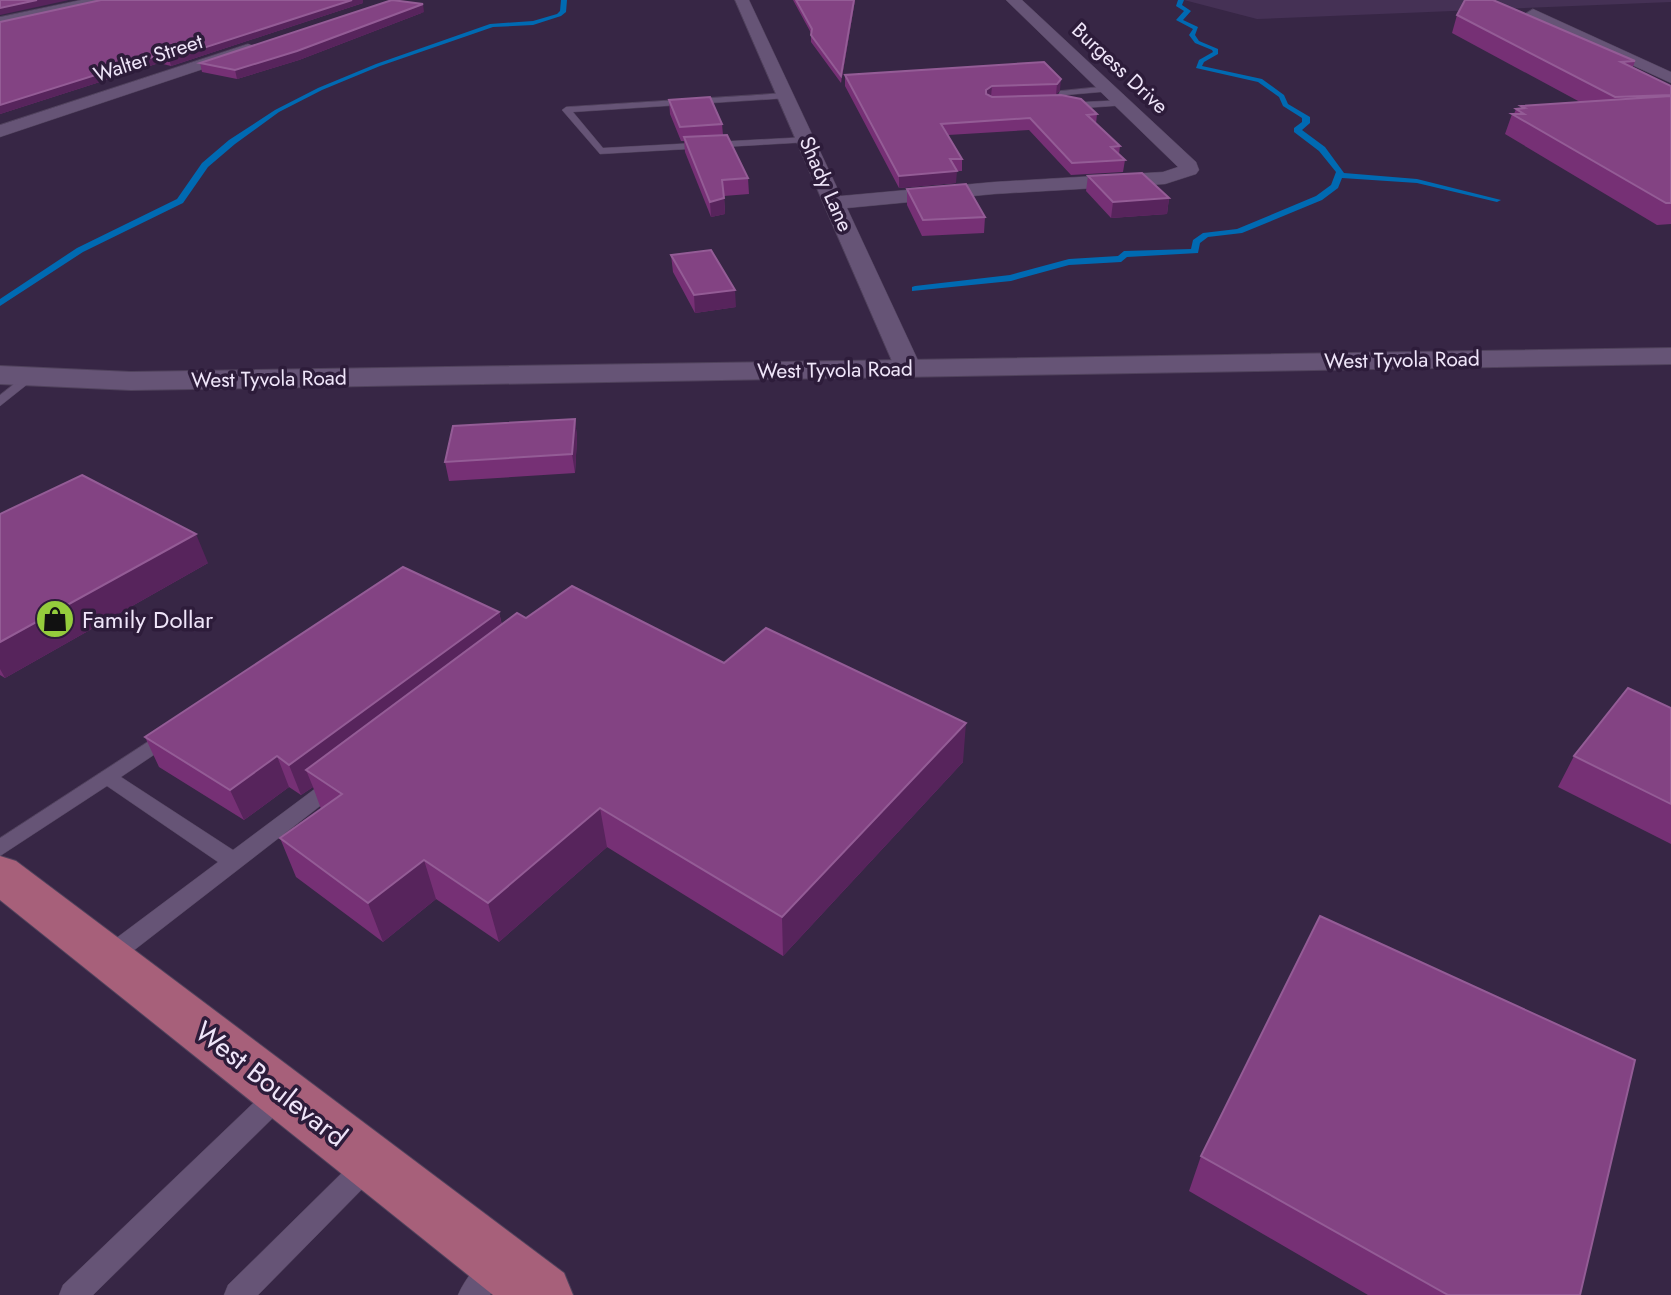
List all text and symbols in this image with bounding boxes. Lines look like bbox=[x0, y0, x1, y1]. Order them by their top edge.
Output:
street label: Burgess Drive bbox=[1065, 15, 1175, 121]
street label: Walter Street bbox=[90, 26, 206, 90]
street label: Shady Lane bbox=[792, 132, 860, 237]
street label: West Tyvola Road bbox=[1324, 344, 1480, 376]
street label: West Tyvola Road bbox=[757, 354, 913, 386]
street label: West Tyvola Road bbox=[191, 363, 347, 395]
shop icon: Family Dollar bbox=[34, 598, 76, 640]
place label: Family Dollar bbox=[82, 602, 214, 637]
street label: West Boulevard bbox=[186, 1011, 356, 1157]

